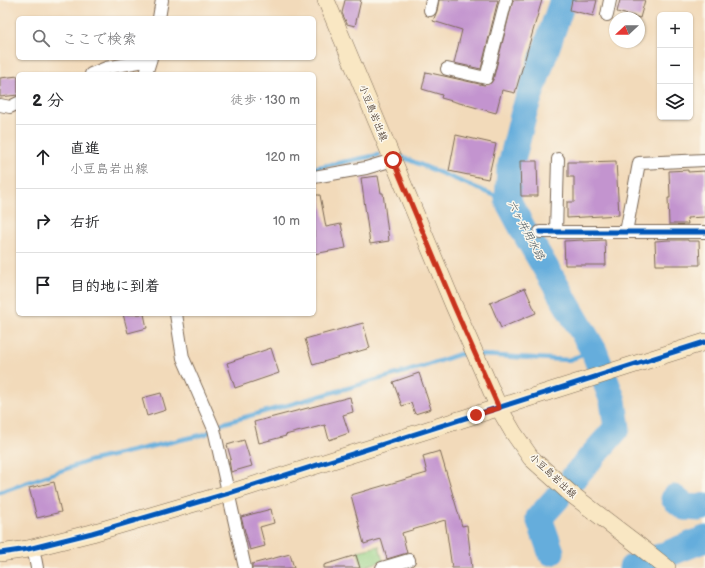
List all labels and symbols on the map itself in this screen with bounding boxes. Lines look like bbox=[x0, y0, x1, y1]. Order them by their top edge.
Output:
north arrow bbox=[609, 12, 645, 48]
street label: 小豆島岩出線 bbox=[356, 83, 390, 143]
route start bbox=[384, 151, 402, 169]
water label: 六ヶ井用水路 bbox=[505, 198, 548, 263]
route end bbox=[467, 406, 485, 424]
street label: 小豆島岩出線 bbox=[527, 451, 579, 501]

